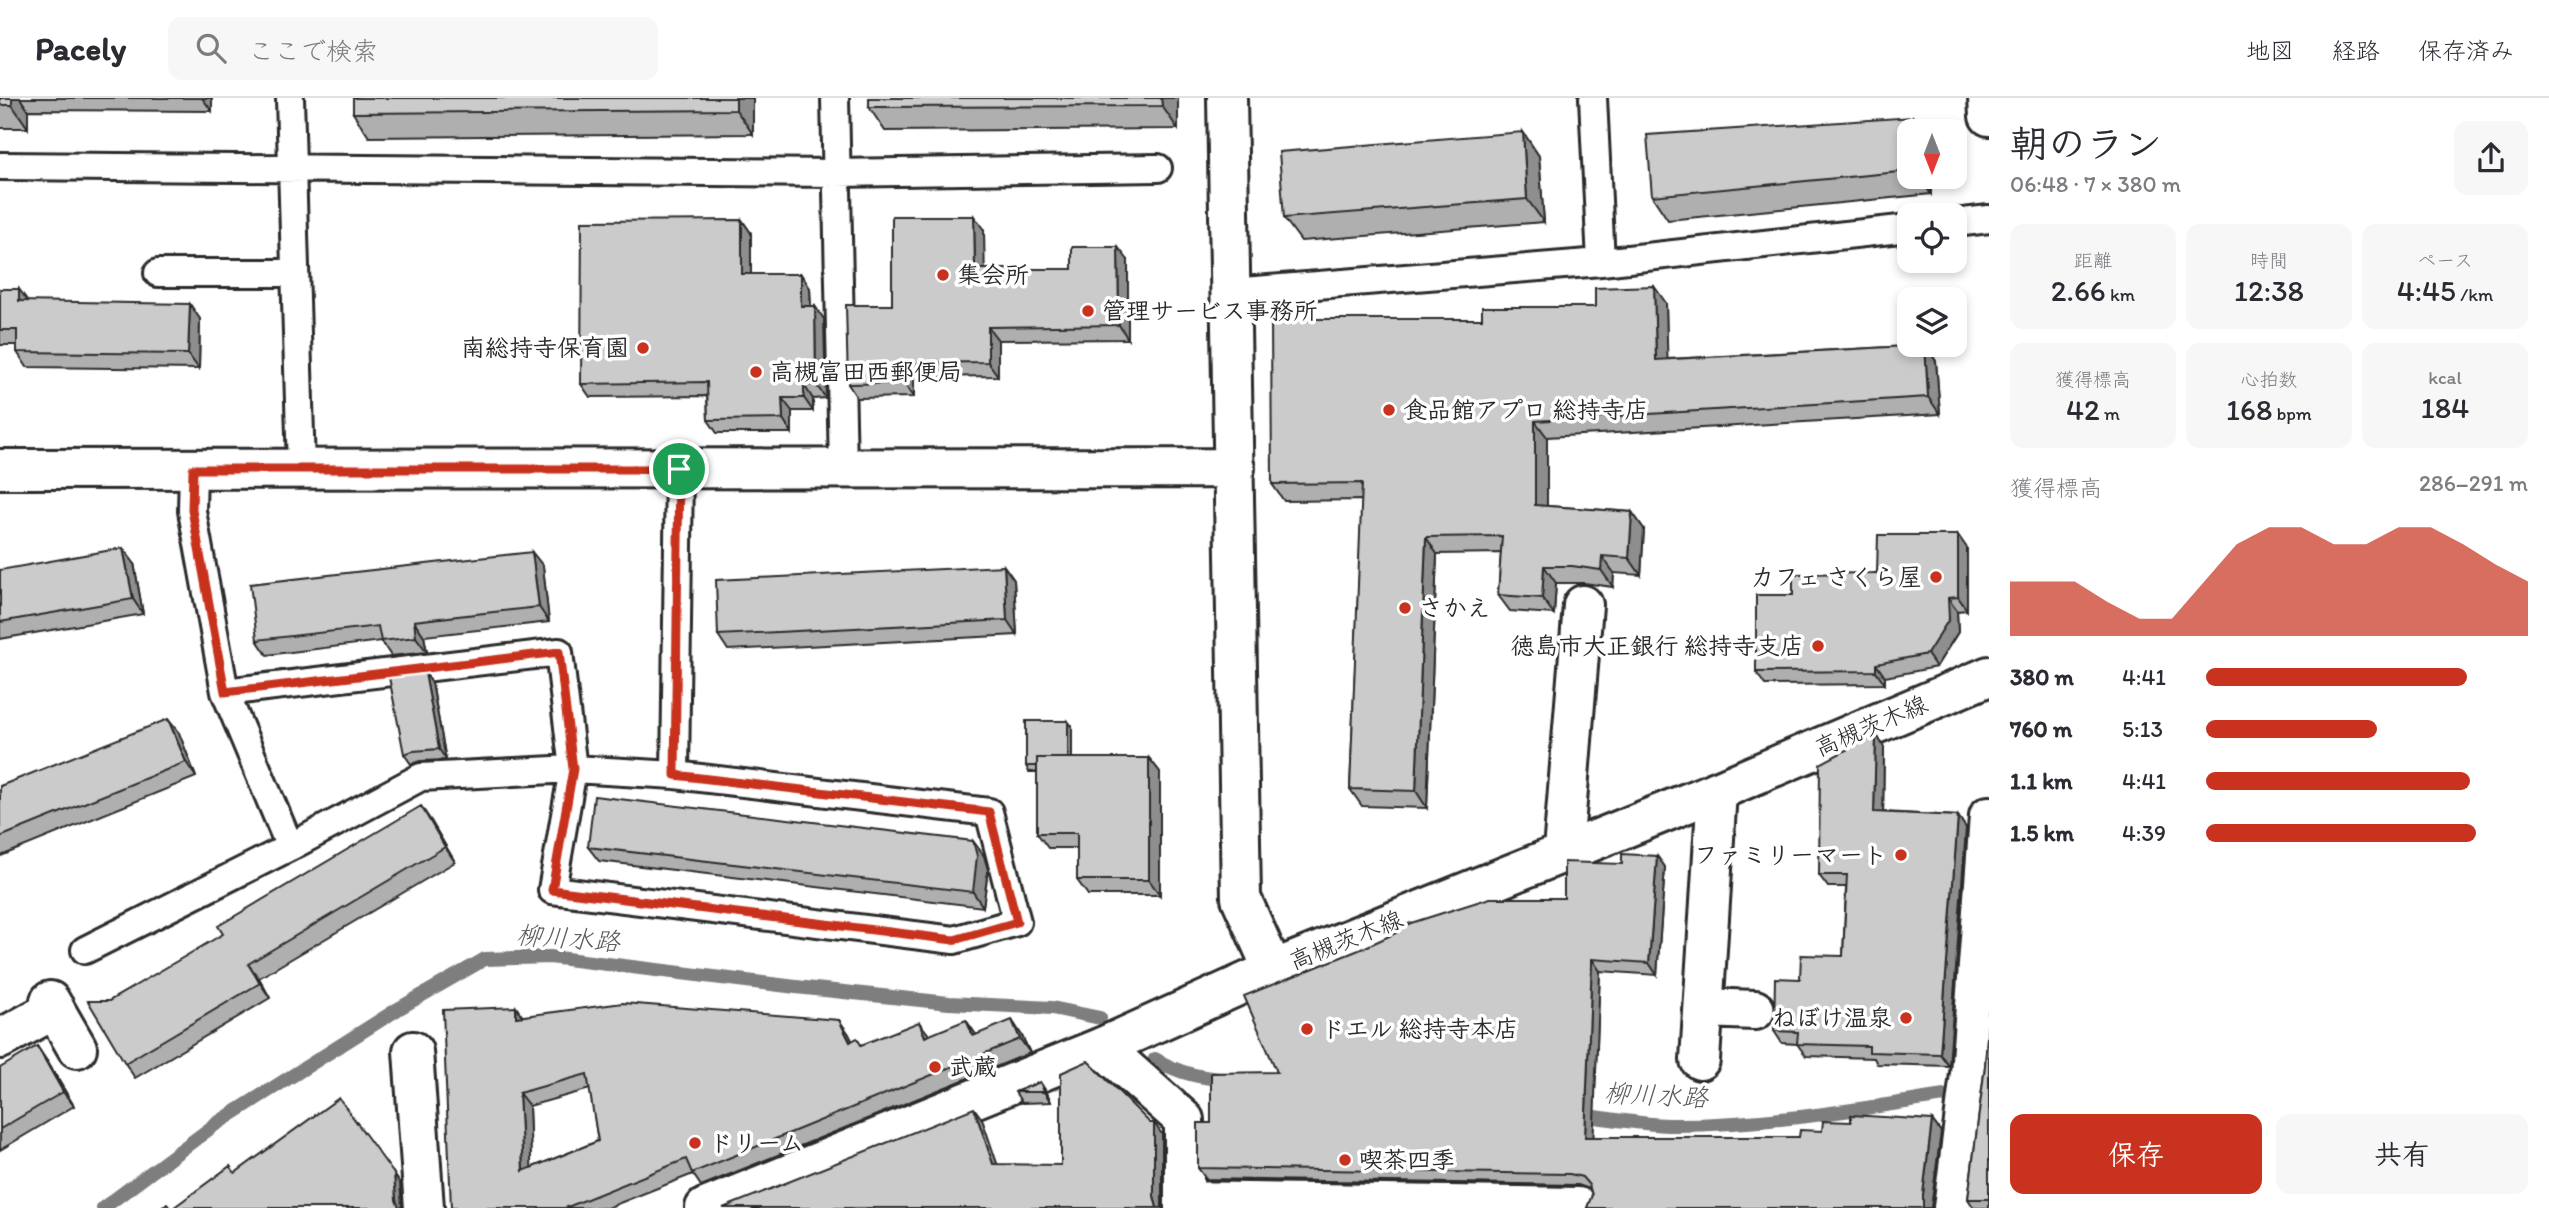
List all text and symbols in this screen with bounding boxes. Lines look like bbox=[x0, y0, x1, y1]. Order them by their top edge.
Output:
search box bbox=[168, 17, 658, 80]
text: Pacely bbox=[35, 29, 126, 68]
icon: search bbox=[192, 29, 230, 67]
text: ここで検索 bbox=[248, 35, 378, 67]
text: 地図 bbox=[2246, 36, 2294, 65]
text: 経路 bbox=[2332, 36, 2380, 65]
text: 保存済み bbox=[2418, 36, 2514, 65]
north arrow bbox=[1897, 119, 1967, 189]
map controls bbox=[1897, 119, 1967, 357]
text: 朝のラン bbox=[2010, 121, 2162, 167]
button: share bbox=[2454, 121, 2528, 195]
text: 06:48 · 7 × 380 m bbox=[2010, 170, 2181, 198]
button: locate bbox=[1897, 203, 1967, 273]
text: 距離 bbox=[2074, 249, 2112, 272]
text: 時間 bbox=[2250, 249, 2288, 272]
text: ペース bbox=[2417, 249, 2473, 272]
place label: 集会所 bbox=[957, 260, 1029, 289]
marker: 集会所 bbox=[935, 267, 951, 283]
text: 2.66 bbox=[2051, 272, 2106, 309]
text: 12:38 bbox=[2234, 272, 2304, 309]
text: 4:45 bbox=[2397, 272, 2456, 309]
text: km bbox=[2106, 283, 2135, 306]
text: /km bbox=[2456, 283, 2493, 306]
button: layers bbox=[1897, 287, 1967, 357]
place label: 管理サービス事務所 bbox=[1102, 296, 1318, 325]
marker: 管理サービス事務所 bbox=[1080, 303, 1096, 319]
place label: 南総持寺保育園 bbox=[461, 333, 629, 362]
marker: 南総持寺保育園 bbox=[635, 340, 651, 356]
place label: 高槻富田西郵便局 bbox=[770, 357, 962, 386]
marker: 高槻富田西郵便局 bbox=[748, 364, 764, 380]
text: kcal bbox=[2428, 366, 2462, 389]
text: 獲得標高 bbox=[2055, 368, 2131, 391]
text: 心拍数 bbox=[2240, 368, 2298, 391]
text: 184 bbox=[2421, 389, 2469, 426]
text: 42 bbox=[2066, 391, 2100, 428]
text: 168 bbox=[2226, 391, 2272, 428]
place label: 食品館アプロ 総持寺店 bbox=[1403, 395, 1648, 424]
marker: 食品館アプロ 総持寺店 bbox=[1381, 402, 1397, 418]
text: m bbox=[2100, 402, 2120, 425]
text: bpm bbox=[2272, 402, 2312, 425]
pin bbox=[649, 439, 709, 499]
icon: arrive bbox=[660, 450, 698, 488]
text: 286–291 m bbox=[2419, 469, 2528, 497]
text: 獲得標高 bbox=[2010, 474, 2102, 502]
place label: カフェ さくら屋 bbox=[1751, 562, 1922, 591]
marker: カフェ さくら屋 bbox=[1928, 569, 1944, 585]
place label: さかえ bbox=[1419, 593, 1491, 622]
marker: さかえ bbox=[1397, 600, 1413, 616]
place label: 徳島市大正銀行 総持寺支店 bbox=[1511, 631, 1804, 660]
marker: 徳島市大正銀行 総持寺支店 bbox=[1810, 638, 1826, 654]
text: 380 m bbox=[2010, 663, 2074, 691]
text: 4:41 bbox=[2122, 663, 2166, 691]
street label: 高槻茨木線 bbox=[1810, 689, 1932, 762]
text: 760 m bbox=[2010, 715, 2072, 743]
text: 5:13 bbox=[2122, 715, 2163, 743]
text: 1.1 km bbox=[2010, 767, 2073, 795]
text: 4:41 bbox=[2122, 767, 2166, 795]
text: 1.5 km bbox=[2010, 819, 2074, 847]
text: 4:39 bbox=[2122, 819, 2166, 847]
place label: ファミリーマート bbox=[1694, 840, 1887, 869]
marker: ファミリーマート bbox=[1893, 847, 1909, 863]
street label: 高槻茨木線 bbox=[1285, 904, 1407, 975]
water label: 柳川水路 bbox=[515, 918, 623, 958]
place label: ねぼけ温泉 bbox=[1772, 1003, 1892, 1032]
marker: ねぼけ温泉 bbox=[1898, 1010, 1914, 1026]
place label: ドエル 総持寺本店 bbox=[1321, 1014, 1518, 1043]
marker: ドエル 総持寺本店 bbox=[1299, 1021, 1315, 1037]
place label: 武蔵 bbox=[949, 1052, 997, 1081]
marker: 武蔵 bbox=[927, 1059, 943, 1075]
water label: 柳川水路 bbox=[1603, 1076, 1711, 1114]
button: 保存 bbox=[2010, 1114, 2262, 1194]
button: 共有 bbox=[2276, 1114, 2528, 1194]
place label: ドリーム bbox=[709, 1128, 804, 1157]
marker: ドリーム bbox=[687, 1135, 703, 1151]
place label: 喫茶四季 bbox=[1359, 1145, 1455, 1174]
marker: 喫茶四季 bbox=[1337, 1152, 1353, 1168]

